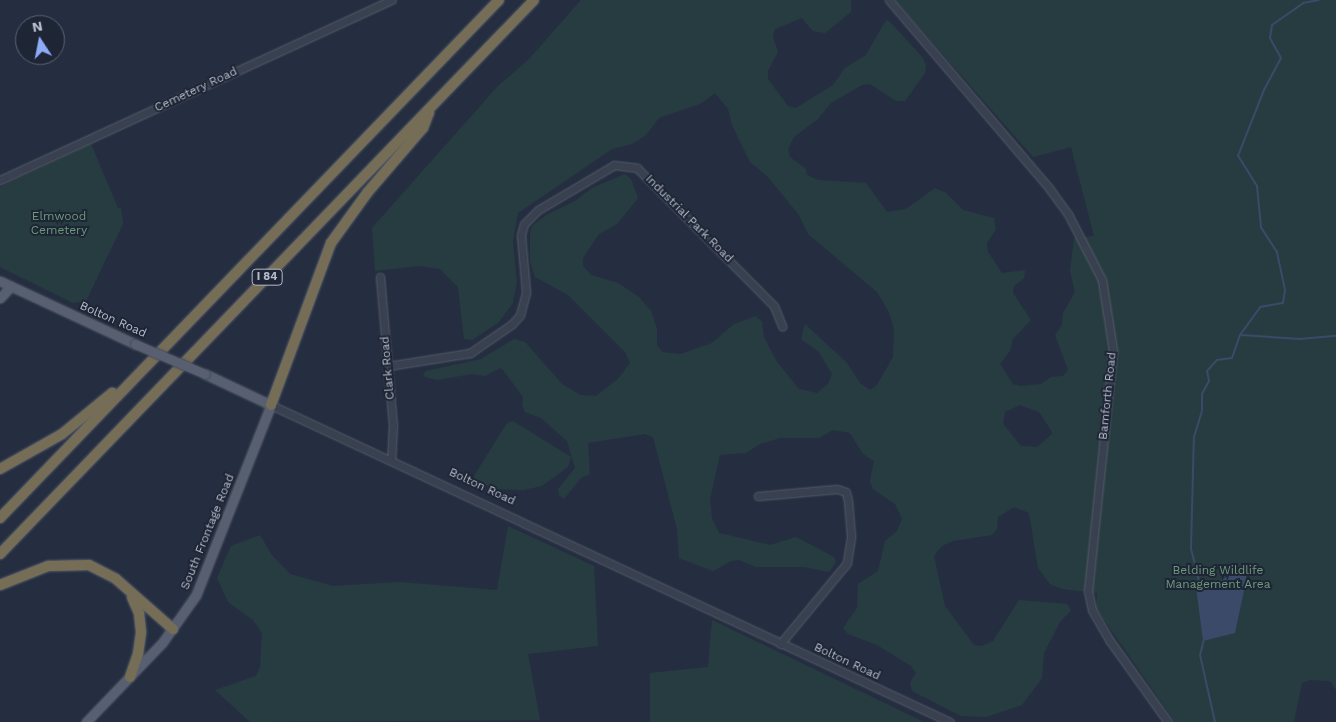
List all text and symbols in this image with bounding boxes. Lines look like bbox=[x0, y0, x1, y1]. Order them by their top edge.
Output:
north arrow bbox=[15, 15, 65, 65]
text: N bbox=[31, 17, 44, 35]
street label: Cemetery Road bbox=[152, 65, 240, 115]
street label: Industrial Park Road bbox=[642, 172, 736, 266]
park label: Elmwood Cemetery bbox=[31, 210, 87, 238]
road number: I 84 bbox=[251, 268, 283, 286]
street label: Bolton Road bbox=[77, 299, 149, 341]
street label: Clark Road bbox=[378, 336, 398, 400]
street label: Bamforth Road bbox=[1096, 351, 1120, 441]
street label: Bolton Road bbox=[447, 465, 517, 509]
street label: South Frontage Road bbox=[178, 472, 238, 592]
park label: Belding Wildlife Management Area bbox=[1165, 564, 1271, 592]
street label: Bolton Road bbox=[812, 640, 882, 684]

